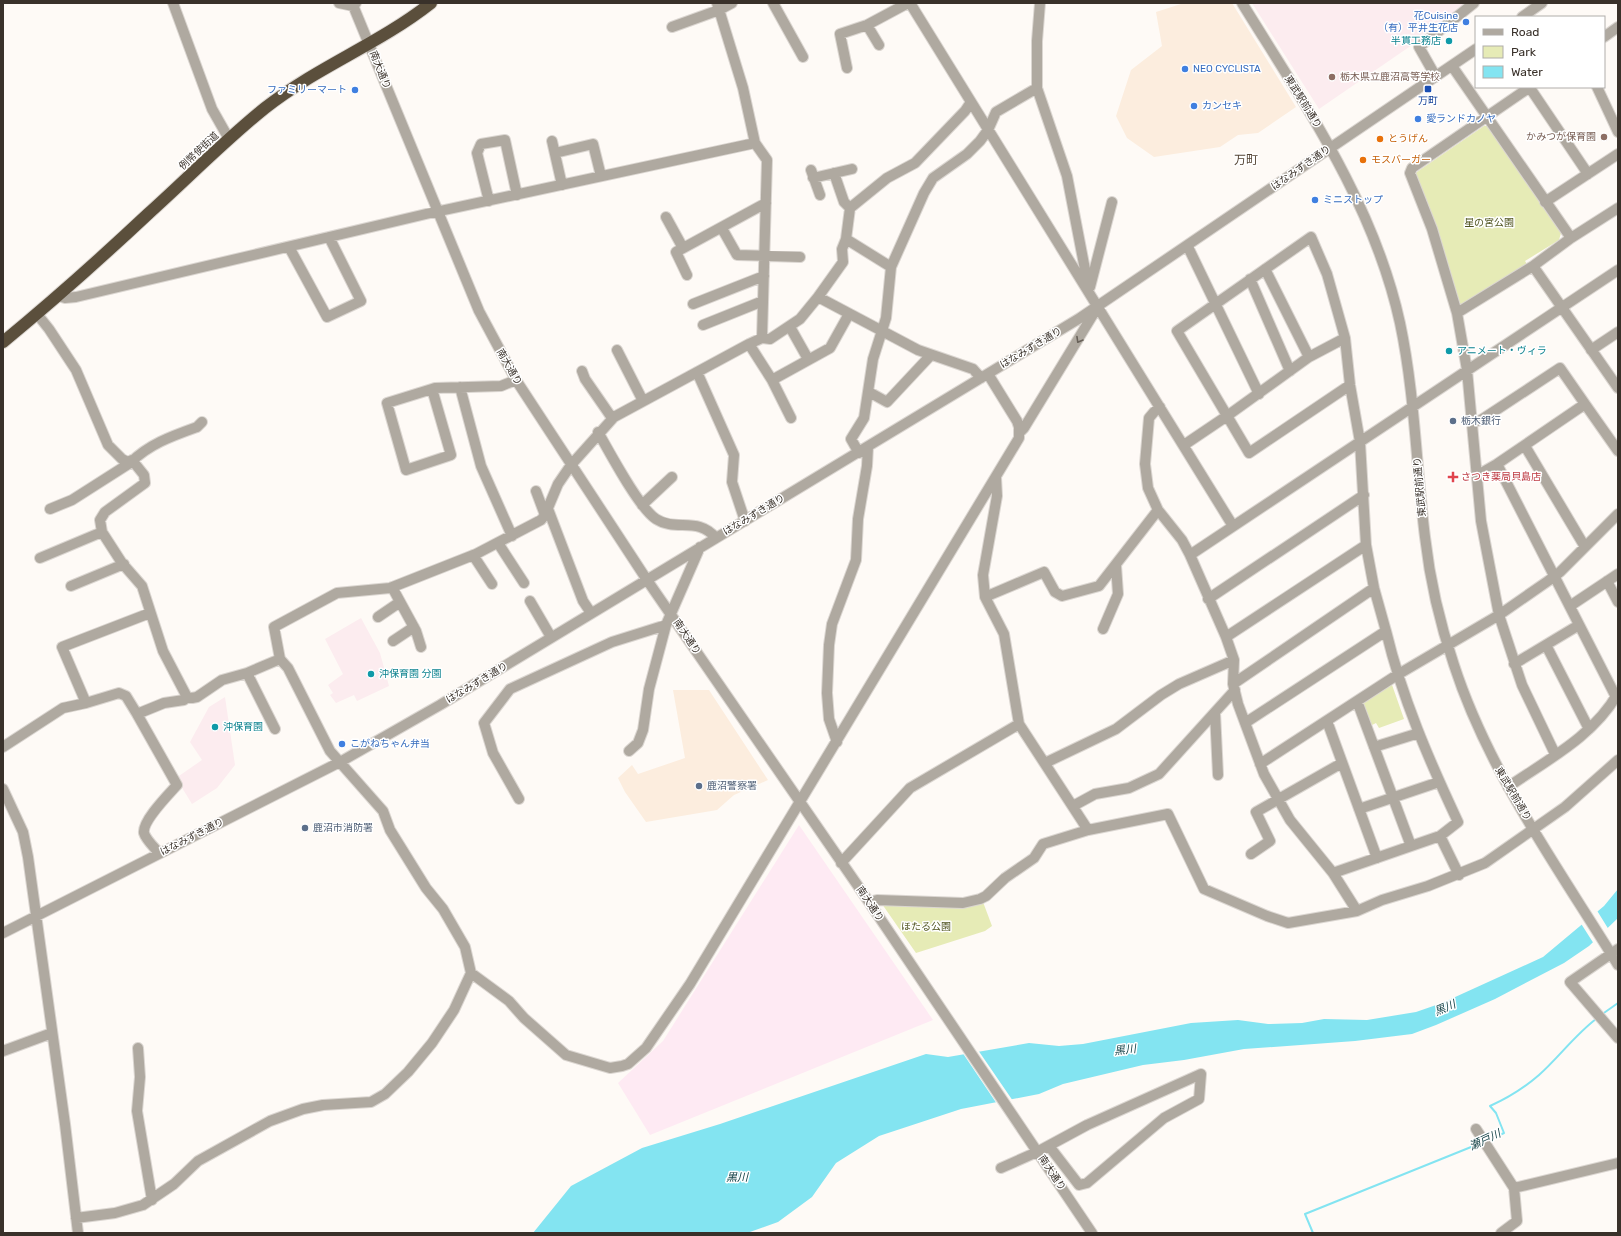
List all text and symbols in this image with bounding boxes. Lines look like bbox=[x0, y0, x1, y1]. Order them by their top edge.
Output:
place label: 花Cuisine （有）平井生花店 bbox=[1378, 10, 1458, 34]
legend bbox=[1475, 16, 1605, 88]
marker: 花Cuisine （有）平井生花店 bbox=[1461, 17, 1471, 27]
text: Road bbox=[1511, 25, 1539, 39]
place label: 半貫工務店 bbox=[1391, 35, 1441, 47]
marker: 半貫工務店 bbox=[1444, 36, 1454, 46]
text: Park bbox=[1511, 45, 1537, 59]
street label: 南大通り bbox=[367, 49, 393, 91]
place label: NEO CYCLISTA bbox=[1193, 63, 1261, 75]
marker: NEO CYCLISTA bbox=[1180, 64, 1190, 74]
text: Water bbox=[1511, 65, 1543, 79]
place label: 栃木県立鹿沼高等学校 bbox=[1340, 71, 1440, 83]
marker: 栃木県立鹿沼高等学校 bbox=[1327, 72, 1337, 82]
street label: 東武駅前通り bbox=[1282, 73, 1324, 131]
place label: ファミリーマート bbox=[267, 84, 347, 96]
marker: 万町 bbox=[1423, 84, 1433, 94]
marker: ファミリーマート bbox=[350, 85, 360, 95]
place label: 万町 bbox=[1418, 95, 1438, 107]
place label: カンセキ bbox=[1202, 100, 1242, 112]
marker: カンセキ bbox=[1189, 101, 1199, 111]
place label: 愛ランドカノヤ bbox=[1426, 113, 1496, 125]
marker: 愛ランドカノヤ bbox=[1413, 114, 1423, 124]
street label: 例幣使街道 bbox=[176, 130, 221, 173]
place label: かみつが保育園 bbox=[1526, 131, 1596, 143]
marker: かみつが保育園 bbox=[1599, 132, 1609, 142]
place label: とうげん bbox=[1388, 133, 1428, 145]
marker: とうげん bbox=[1375, 134, 1385, 144]
street label: はなみずき通り bbox=[1269, 143, 1333, 193]
district label: 万町 bbox=[1234, 153, 1258, 167]
place label: モスバーガー bbox=[1371, 154, 1431, 166]
marker: モスバーガー bbox=[1358, 155, 1368, 165]
place label: ミニストップ bbox=[1323, 194, 1383, 206]
marker: ミニストップ bbox=[1310, 195, 1320, 205]
park label: 星の宮公園 bbox=[1464, 217, 1514, 229]
street label: はなみずき通り bbox=[998, 325, 1064, 371]
one-way arrow bbox=[1076, 336, 1083, 343]
place label: アニメート・ヴィラ bbox=[1457, 345, 1547, 357]
marker: アニメート・ヴィラ bbox=[1444, 346, 1454, 356]
street label: 南大通り bbox=[494, 347, 524, 387]
place label: 栃木銀行 bbox=[1461, 415, 1501, 427]
marker: 栃木銀行 bbox=[1448, 416, 1458, 426]
street label: 東武駅前通り bbox=[1411, 457, 1429, 517]
place label: さつき薬局貝島店 bbox=[1461, 471, 1541, 483]
marker: さつき薬局貝島店 bbox=[1448, 472, 1458, 482]
street label: はなみずき通り bbox=[721, 492, 787, 538]
street label: 南大通り bbox=[671, 617, 703, 657]
street label: はなみずき通り bbox=[444, 660, 510, 706]
place label: 沖保育園 分園 bbox=[379, 668, 441, 680]
marker: 沖保育園 分園 bbox=[366, 669, 376, 679]
place label: 沖保育園 bbox=[223, 721, 263, 733]
marker: 沖保育園 bbox=[210, 722, 220, 732]
place label: こがねちゃん弁当 bbox=[350, 738, 430, 750]
marker: こがねちゃん弁当 bbox=[337, 739, 347, 749]
street label: 東武駅前通り bbox=[1492, 765, 1534, 823]
place label: 鹿沼警察署 bbox=[707, 780, 757, 792]
marker: 鹿沼警察署 bbox=[694, 781, 704, 791]
street label: はなみずき通り bbox=[158, 816, 226, 858]
place label: 鹿沼市消防署 bbox=[313, 822, 373, 834]
marker: 鹿沼市消防署 bbox=[300, 823, 310, 833]
street label: 南大通り bbox=[854, 884, 886, 924]
park label: ほたる公園 bbox=[901, 921, 951, 933]
water label: 黒川 bbox=[1432, 997, 1459, 1018]
water label: 黒川 bbox=[1113, 1042, 1138, 1058]
water label: 瀬戸川 bbox=[1467, 1127, 1504, 1153]
street label: 南大通り bbox=[1036, 1153, 1068, 1193]
water label: 黒川 bbox=[726, 1171, 749, 1184]

